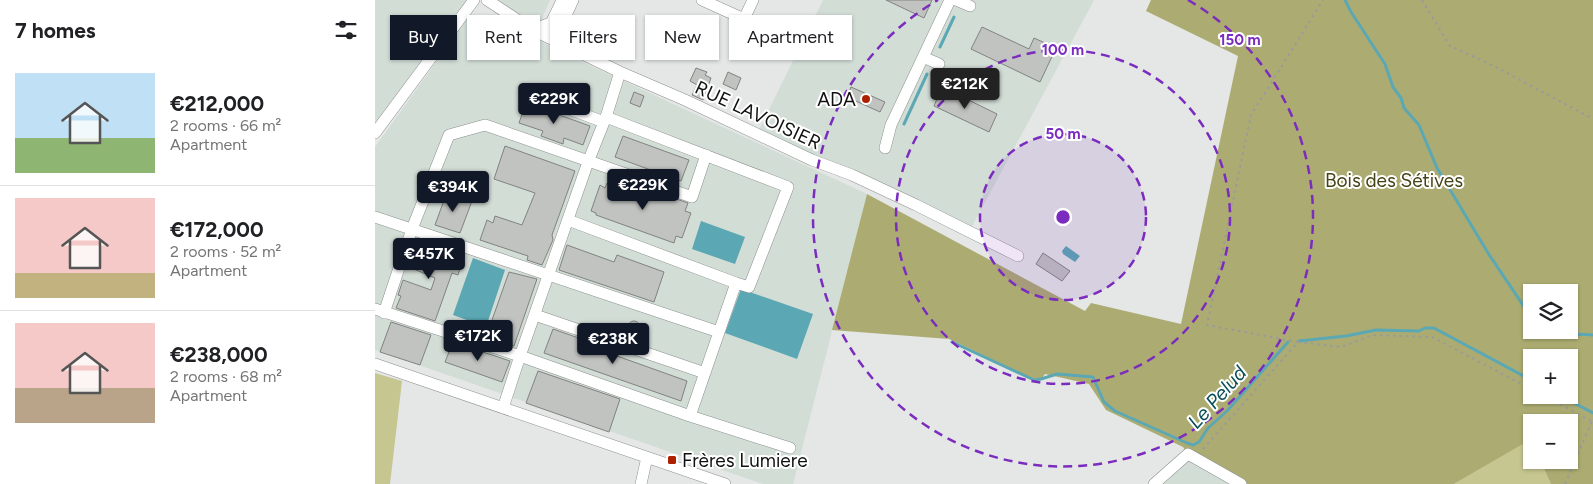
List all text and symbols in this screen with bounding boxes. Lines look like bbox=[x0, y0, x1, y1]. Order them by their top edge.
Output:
chip: Buy bbox=[390, 15, 457, 60]
chip: Rent bbox=[467, 15, 540, 60]
chip: Filters bbox=[550, 15, 635, 60]
chip: New bbox=[645, 15, 719, 60]
chip: Apartment bbox=[729, 15, 852, 60]
icon: filters bbox=[332, 16, 360, 44]
text: 7 homes bbox=[15, 18, 96, 43]
text: 150 m bbox=[1219, 31, 1261, 49]
text: 100 m bbox=[1042, 41, 1084, 59]
pin: €212K bbox=[930, 68, 1000, 110]
text: €212K bbox=[941, 74, 989, 93]
street label: RUE LAVOISIER bbox=[691, 76, 825, 154]
pin: €229K bbox=[519, 82, 589, 125]
place label: ADA bbox=[817, 88, 856, 111]
text: €229K bbox=[529, 89, 579, 108]
text: €212,000 bbox=[170, 91, 264, 116]
icon: home bbox=[55, 93, 115, 153]
marker: ADA bbox=[860, 93, 872, 105]
text: 2 rooms · 66 m² bbox=[170, 116, 281, 135]
text: 50 m bbox=[1045, 125, 1081, 143]
text: Apartment bbox=[170, 135, 247, 154]
pin: €229K bbox=[608, 168, 678, 211]
park label: Bois des Sétives bbox=[1325, 169, 1463, 192]
pin: €394K bbox=[418, 170, 488, 213]
text: €229K bbox=[618, 175, 668, 194]
text: €394K bbox=[428, 177, 478, 196]
centre of rings bbox=[1054, 208, 1072, 226]
text: €172,000 bbox=[170, 217, 264, 242]
icon: home bbox=[55, 218, 115, 278]
pin: €457K bbox=[394, 238, 464, 280]
text: 2 rooms · 52 m² bbox=[170, 242, 281, 261]
text: €457K bbox=[404, 244, 454, 263]
text: Apartment bbox=[170, 261, 247, 280]
map controls bbox=[1523, 284, 1578, 469]
button: layers bbox=[1523, 284, 1578, 339]
pin: €172K bbox=[443, 320, 513, 362]
pin: €238K bbox=[578, 322, 648, 365]
text: €172K bbox=[455, 326, 501, 345]
text: €238K bbox=[588, 329, 638, 348]
text: €238,000 bbox=[170, 342, 268, 367]
icon: home bbox=[55, 343, 115, 403]
button: + bbox=[1523, 349, 1578, 404]
water label: Le Pelud bbox=[1183, 361, 1251, 433]
text: 2 rooms · 68 m² bbox=[170, 367, 282, 386]
text: Apartment bbox=[170, 386, 247, 405]
button: − bbox=[1523, 414, 1578, 469]
place label: Frères Lumiere bbox=[682, 449, 808, 472]
marker: Frères Lumiere bbox=[666, 454, 678, 466]

